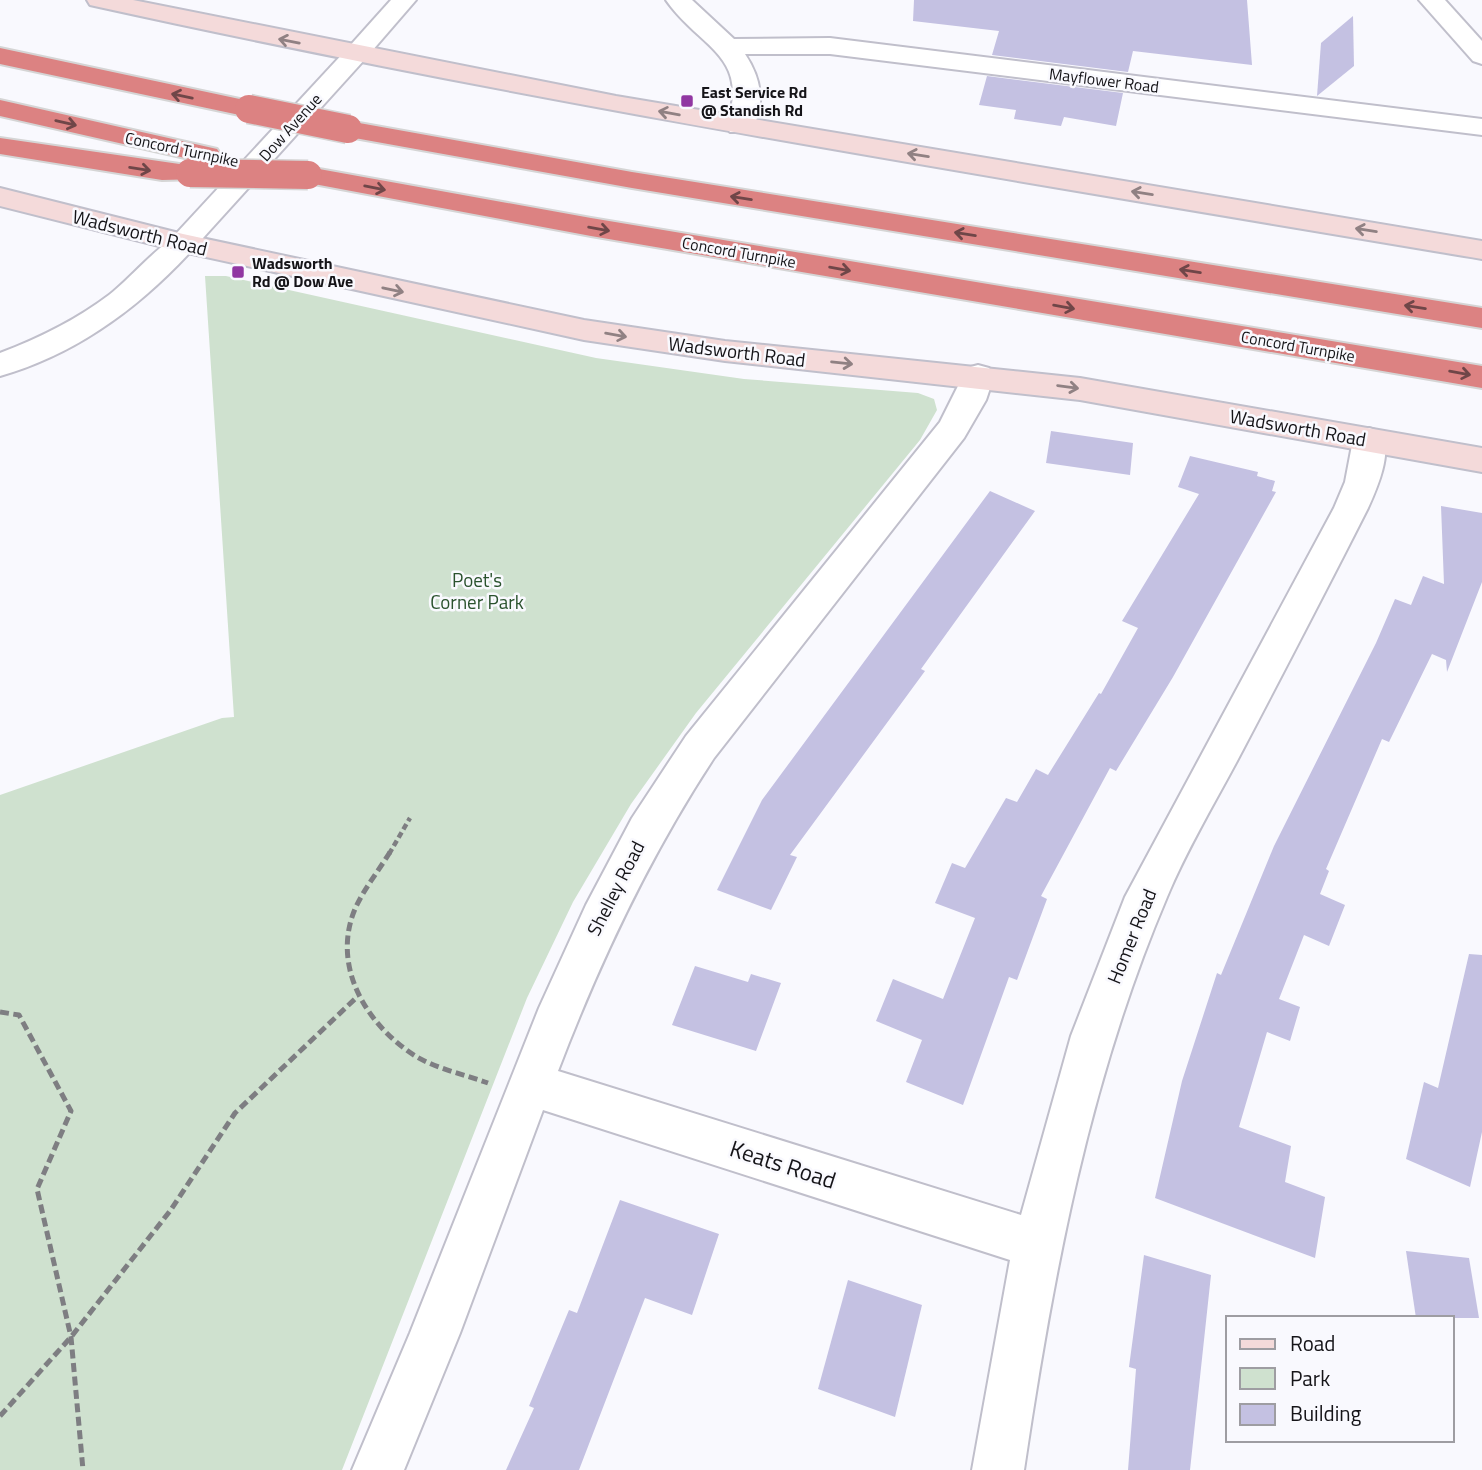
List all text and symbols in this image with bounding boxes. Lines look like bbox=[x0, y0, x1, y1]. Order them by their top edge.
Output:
one-way arrow bbox=[278, 34, 301, 47]
street label: Mayflower Road bbox=[1048, 61, 1160, 99]
place label: East Service Rd @ Standish Rd bbox=[701, 80, 807, 122]
one-way arrow bbox=[171, 88, 194, 102]
street label: Dow Avenue bbox=[253, 88, 327, 166]
marker: East Service Rd @ Standish Rd bbox=[679, 93, 695, 109]
one-way arrow bbox=[658, 106, 681, 119]
one-way arrow bbox=[55, 118, 77, 131]
street label: Concord Turnpike bbox=[123, 125, 241, 173]
one-way arrow bbox=[907, 148, 929, 161]
one-way arrow bbox=[128, 163, 151, 176]
one-way arrow bbox=[363, 182, 386, 196]
one-way arrow bbox=[1131, 186, 1154, 199]
one-way arrow bbox=[730, 191, 753, 204]
street label: Wadsworth Road bbox=[70, 201, 210, 263]
one-way arrow bbox=[587, 222, 610, 236]
one-way arrow bbox=[1355, 223, 1378, 236]
one-way arrow bbox=[955, 227, 977, 240]
street label: Concord Turnpike bbox=[680, 230, 798, 274]
place label: Wadsworth Rd @ Dow Ave bbox=[252, 251, 353, 293]
one-way arrow bbox=[828, 263, 851, 276]
marker: Wadsworth Rd @ Dow Ave bbox=[230, 264, 246, 280]
one-way arrow bbox=[1179, 264, 1202, 277]
one-way arrow bbox=[381, 284, 404, 298]
one-way arrow bbox=[1404, 300, 1427, 313]
one-way arrow bbox=[1052, 301, 1075, 314]
street label: Concord Turnpike bbox=[1239, 324, 1357, 368]
street label: Wadsworth Road bbox=[667, 328, 807, 374]
one-way arrow bbox=[604, 329, 627, 342]
one-way arrow bbox=[830, 357, 853, 370]
one-way arrow bbox=[1448, 367, 1471, 380]
one-way arrow bbox=[1056, 381, 1079, 394]
street label: Wadsworth Road bbox=[1227, 401, 1369, 453]
park label: Poet's Corner Park bbox=[430, 565, 524, 616]
street label: Shelley Road bbox=[579, 836, 651, 940]
street label: Homer Road bbox=[1099, 884, 1163, 988]
street label: Keats Road bbox=[726, 1130, 840, 1198]
legend bbox=[1226, 1316, 1454, 1442]
text: Road bbox=[1290, 1327, 1335, 1359]
text: Park bbox=[1290, 1362, 1330, 1394]
text: Building bbox=[1290, 1397, 1362, 1429]

